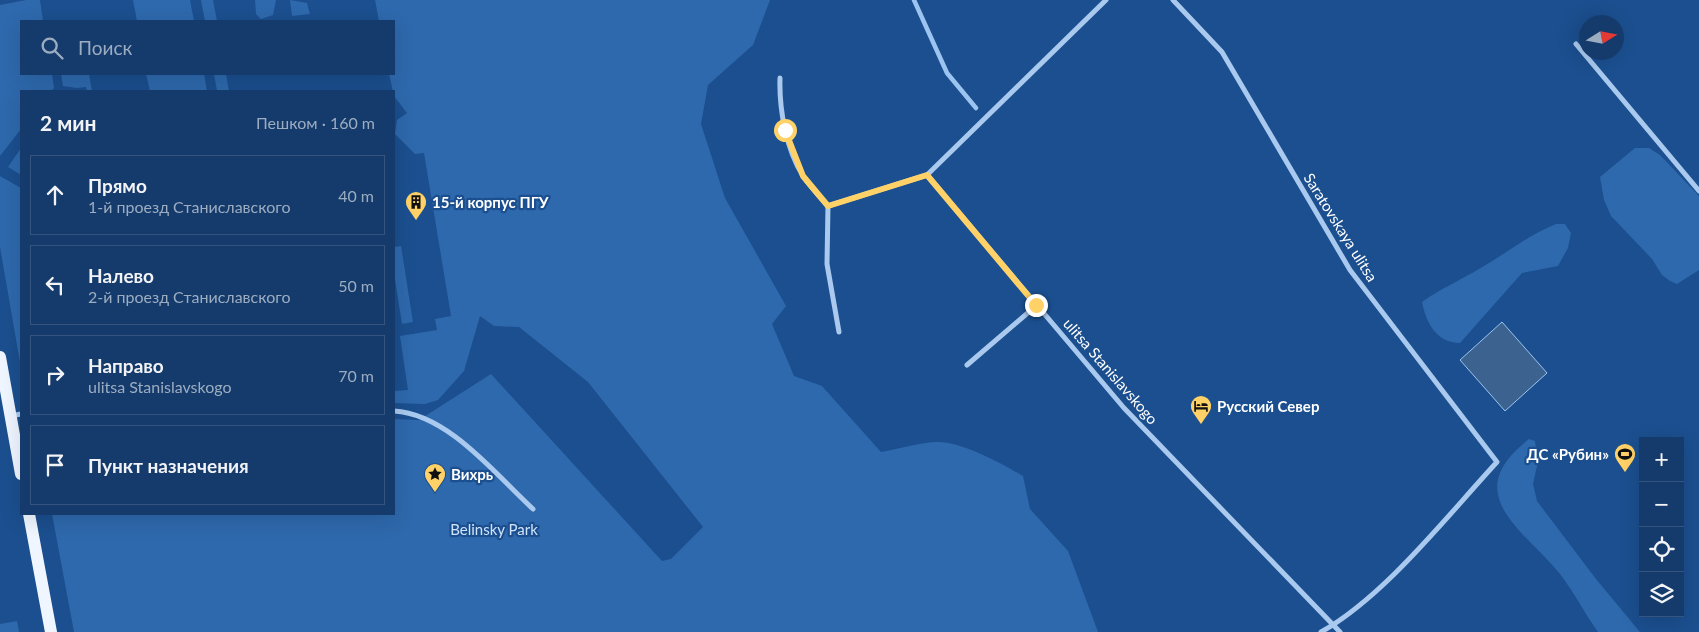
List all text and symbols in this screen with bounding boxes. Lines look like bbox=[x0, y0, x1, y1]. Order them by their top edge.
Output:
north arrow bbox=[1579, 15, 1624, 60]
search box bbox=[20, 20, 395, 75]
icon: search bbox=[38, 34, 66, 62]
text: Поиск bbox=[78, 36, 132, 59]
text: 2 мин bbox=[40, 110, 97, 135]
text: Пешком · 160 m bbox=[256, 113, 375, 132]
route start bbox=[774, 119, 797, 142]
street label: Saratovskaya ulitsa bbox=[1300, 169, 1382, 285]
text: Прямо bbox=[88, 174, 147, 197]
icon: ahead bbox=[41, 181, 69, 209]
text: 40 m bbox=[338, 186, 374, 205]
building icon: 15-й корпус ПГУ bbox=[404, 190, 428, 221]
place label: 15-й корпус ПГУ bbox=[432, 193, 549, 211]
text: 1-й проезд Станиславского bbox=[88, 197, 291, 216]
text: Налево bbox=[88, 264, 154, 287]
icon: left bbox=[41, 271, 69, 299]
text: 50 m bbox=[338, 276, 374, 295]
text: 2-й проезд Станиславского bbox=[88, 287, 291, 306]
route end bbox=[1025, 294, 1048, 317]
street label: ulitsa Stanislavskogo bbox=[1060, 314, 1162, 428]
text: Направо bbox=[88, 354, 164, 377]
icon: right bbox=[41, 361, 69, 389]
text: 70 m bbox=[338, 366, 374, 385]
text: ulitsa Stanislavskogo bbox=[88, 377, 232, 396]
hotel icon: Русский Север bbox=[1189, 394, 1213, 425]
place label: Русский Север bbox=[1217, 397, 1319, 415]
map controls bbox=[1639, 437, 1684, 617]
button: + bbox=[1639, 437, 1684, 482]
sports icon: ДС «Рубин» bbox=[1613, 442, 1637, 473]
place label: ДС «Рубин» bbox=[1527, 445, 1609, 463]
icon: arrive bbox=[41, 451, 69, 479]
text: Пункт назначения bbox=[88, 454, 249, 477]
place icon: Вихрь bbox=[423, 462, 447, 493]
place label: Вихрь bbox=[451, 465, 493, 483]
button: − bbox=[1639, 482, 1684, 527]
park label: Belinsky Park bbox=[450, 520, 538, 538]
button: locate bbox=[1639, 527, 1684, 572]
button: layers bbox=[1639, 572, 1684, 617]

